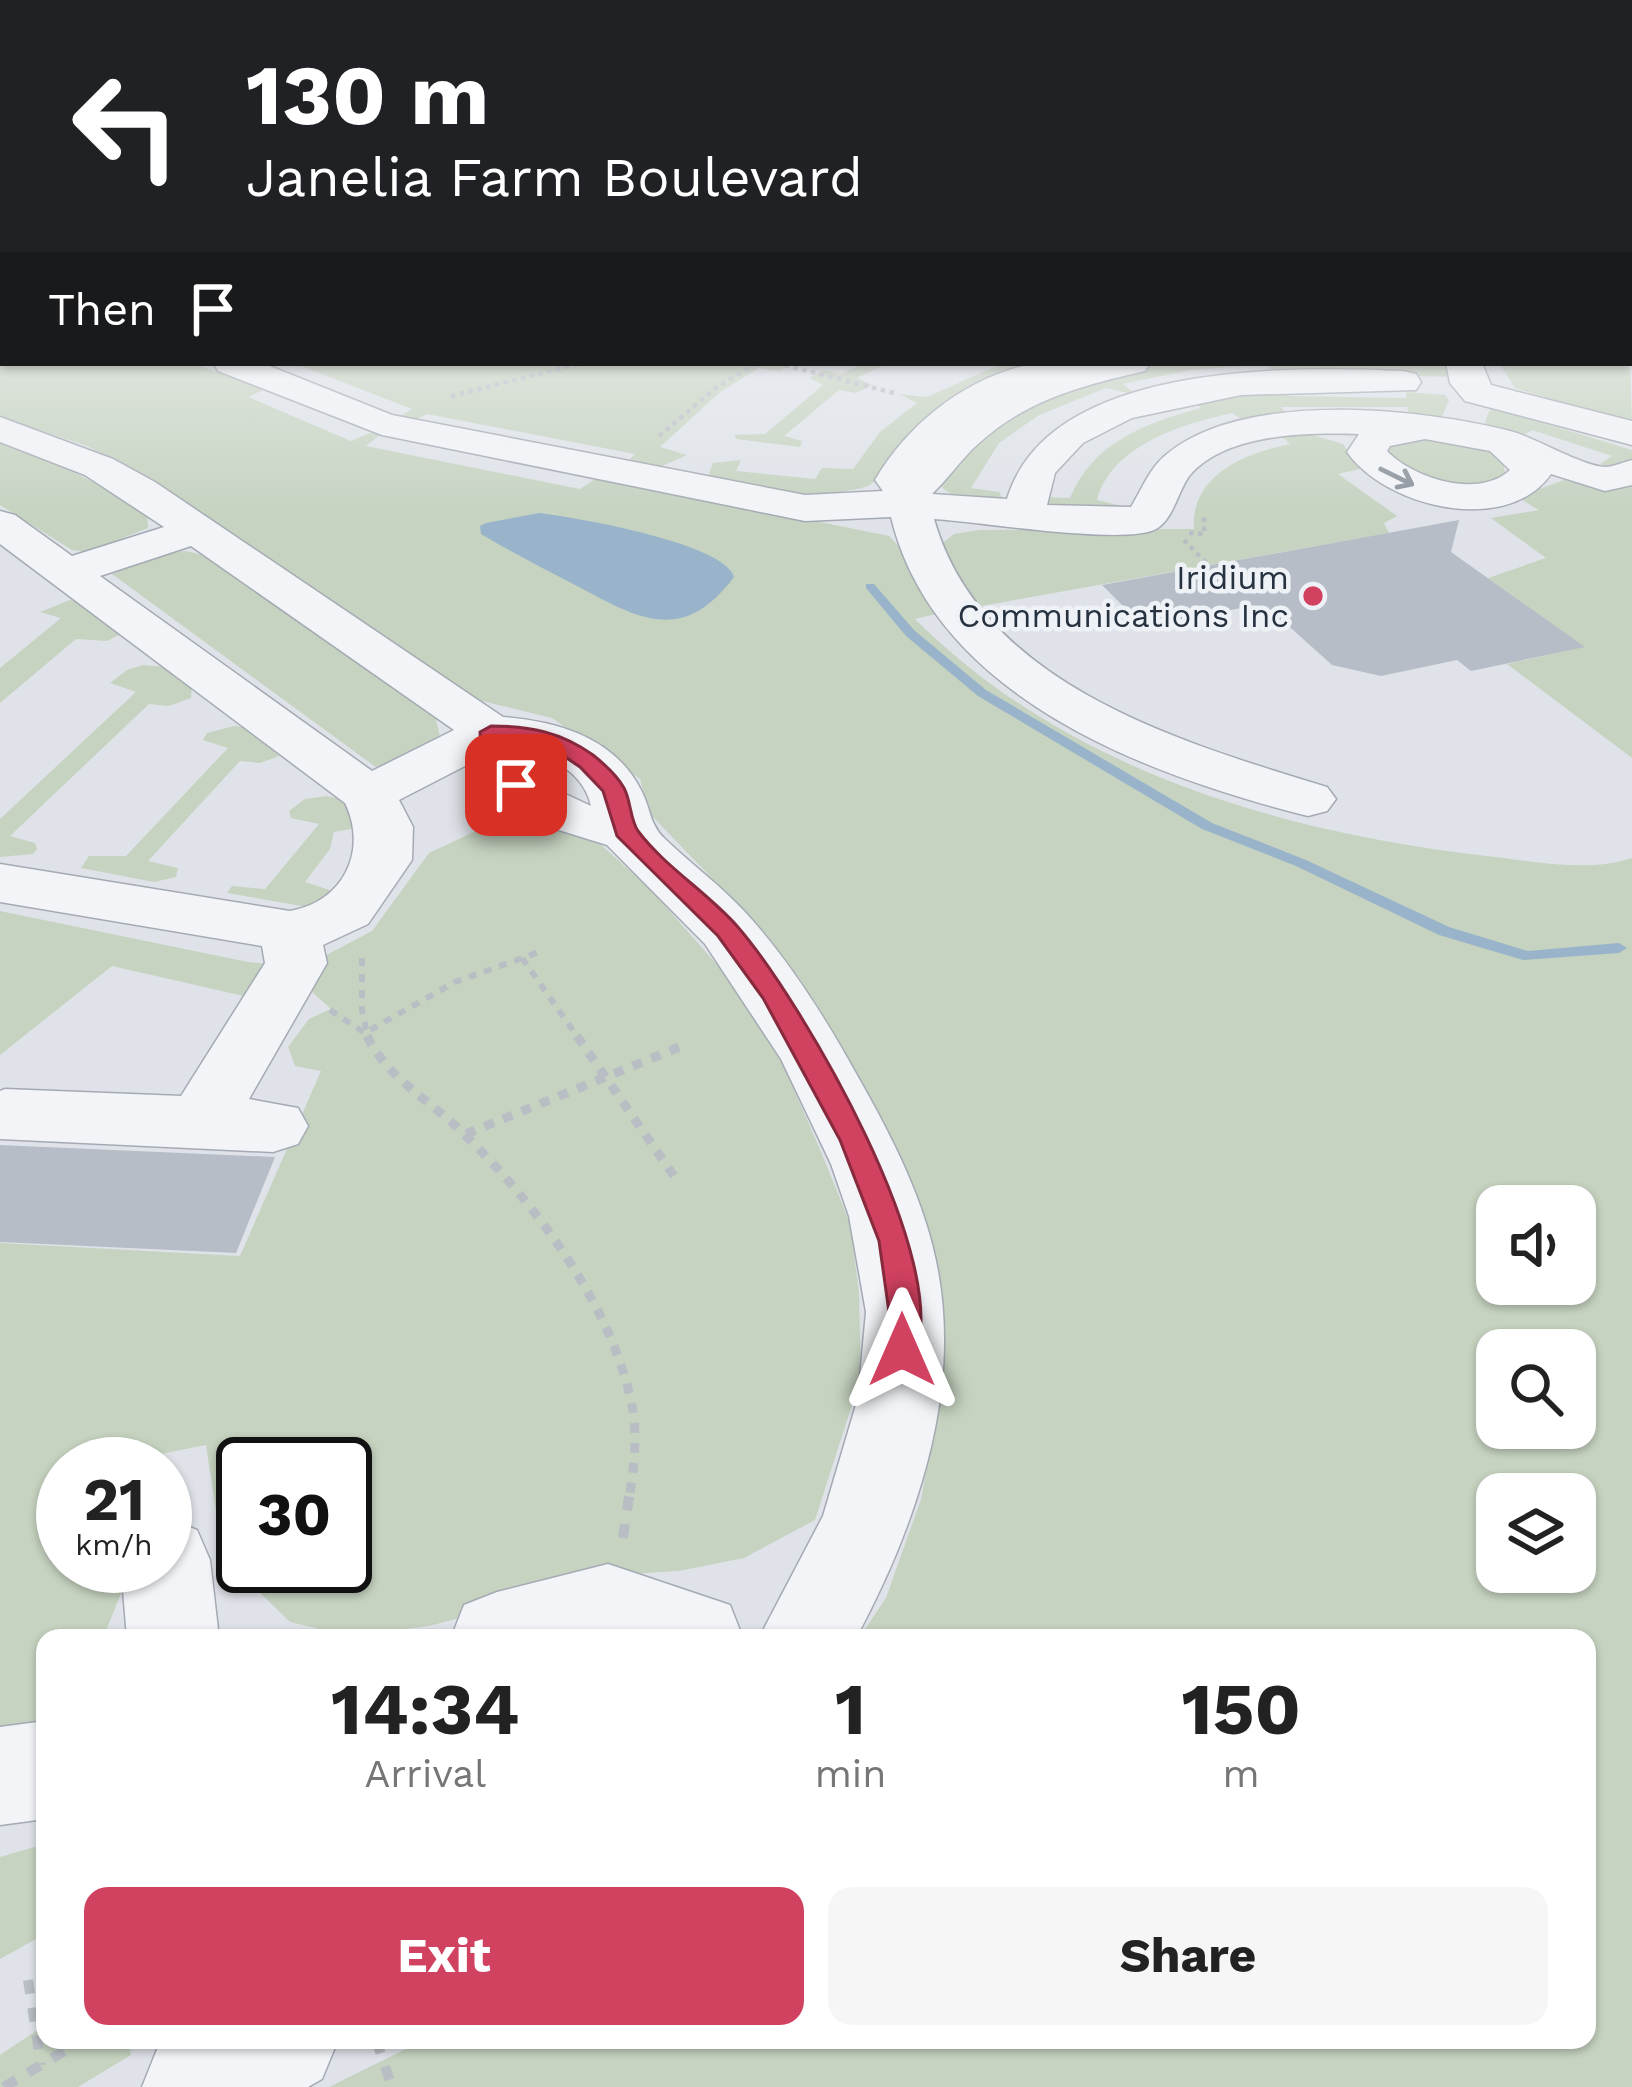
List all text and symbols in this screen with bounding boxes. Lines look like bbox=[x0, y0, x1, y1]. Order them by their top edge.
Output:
text: 130 m bbox=[246, 46, 489, 144]
icon: left bbox=[48, 48, 204, 204]
text: Janelia Farm Boulevard bbox=[246, 146, 863, 209]
icon: arrive bbox=[180, 276, 246, 342]
text: Then bbox=[48, 283, 156, 336]
one-way arrow bbox=[1379, 466, 1414, 489]
place label: Iridium Communications Inc bbox=[958, 558, 1289, 635]
marker: Iridium Communications Inc bbox=[1300, 583, 1326, 609]
pin bbox=[465, 734, 567, 836]
icon: arrive bbox=[483, 752, 549, 818]
map controls bbox=[1476, 1185, 1596, 1593]
button: sound bbox=[1476, 1185, 1596, 1305]
position arrow bbox=[839, 1287, 965, 1413]
button: search bbox=[1476, 1329, 1596, 1449]
speed limit sign: 30 bbox=[216, 1437, 372, 1593]
text: 21 bbox=[83, 1464, 145, 1535]
button: layers bbox=[1476, 1473, 1596, 1593]
text: km/h bbox=[75, 1527, 153, 1562]
text: 14:34 bbox=[331, 1667, 520, 1751]
text: 1 bbox=[835, 1667, 866, 1751]
text: 150 bbox=[1181, 1667, 1301, 1751]
text: Arrival bbox=[364, 1751, 486, 1796]
text: min bbox=[815, 1751, 886, 1796]
text: m bbox=[1223, 1751, 1260, 1796]
button: Exit bbox=[84, 1887, 804, 2025]
button: Share bbox=[828, 1887, 1548, 2025]

